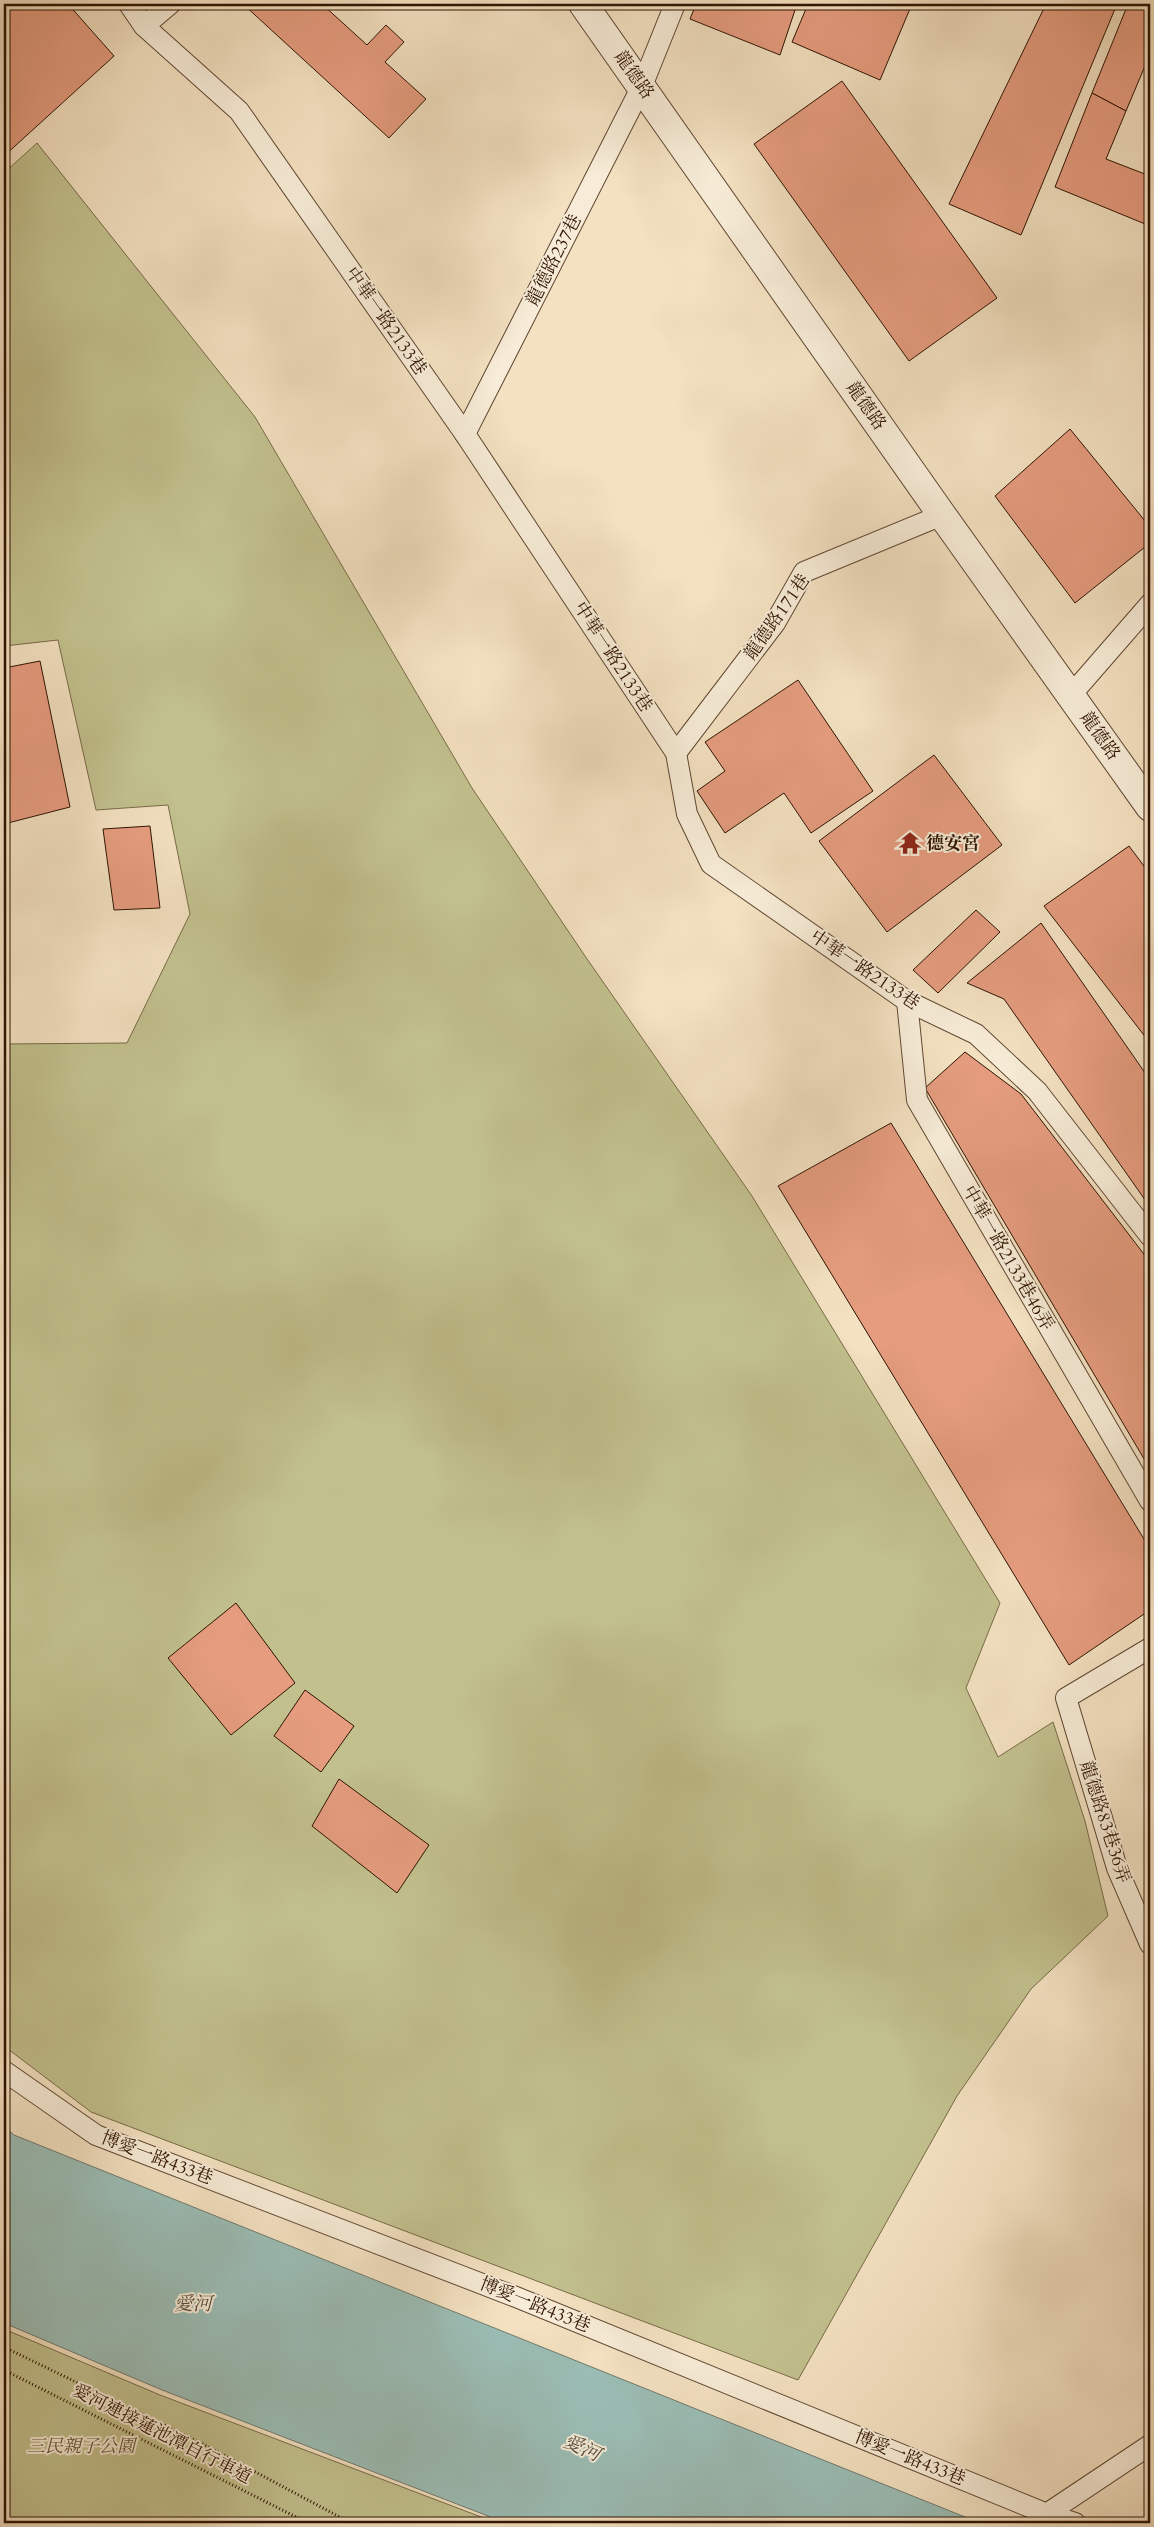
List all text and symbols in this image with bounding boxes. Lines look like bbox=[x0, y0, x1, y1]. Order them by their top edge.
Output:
street label: 龍德路 bbox=[608, 46, 660, 104]
street label: 龍德路237巷 bbox=[520, 210, 588, 310]
street label: 中華一路2133巷 bbox=[339, 262, 433, 380]
street label: 龍德路 bbox=[840, 377, 892, 435]
street label: 龍德路171巷 bbox=[738, 569, 816, 665]
street label: 中華一路2133巷 bbox=[568, 597, 658, 717]
street label: 龍德路 bbox=[1074, 707, 1126, 765]
temple icon: 德安宮 bbox=[897, 830, 923, 856]
place label: 德安宮 bbox=[926, 831, 980, 856]
street label: 中華一路2133巷 bbox=[805, 924, 925, 1016]
street label: 中華一路2133巷46弄 bbox=[956, 1181, 1060, 1335]
street label: 龍德路83巷36弄 bbox=[1074, 1758, 1136, 1886]
street label: 博愛一路433巷 bbox=[98, 2125, 216, 2191]
street label: 博愛一路433巷 bbox=[476, 2271, 594, 2339]
water label: 愛河 bbox=[174, 2291, 215, 2317]
street label: 愛河連接蓮池潭自行車道 bbox=[68, 2378, 256, 2490]
street label: 博愛一路433巷 bbox=[851, 2424, 969, 2492]
water label: 愛河 bbox=[559, 2428, 607, 2469]
park label: 三民親子公園 bbox=[27, 2434, 138, 2459]

